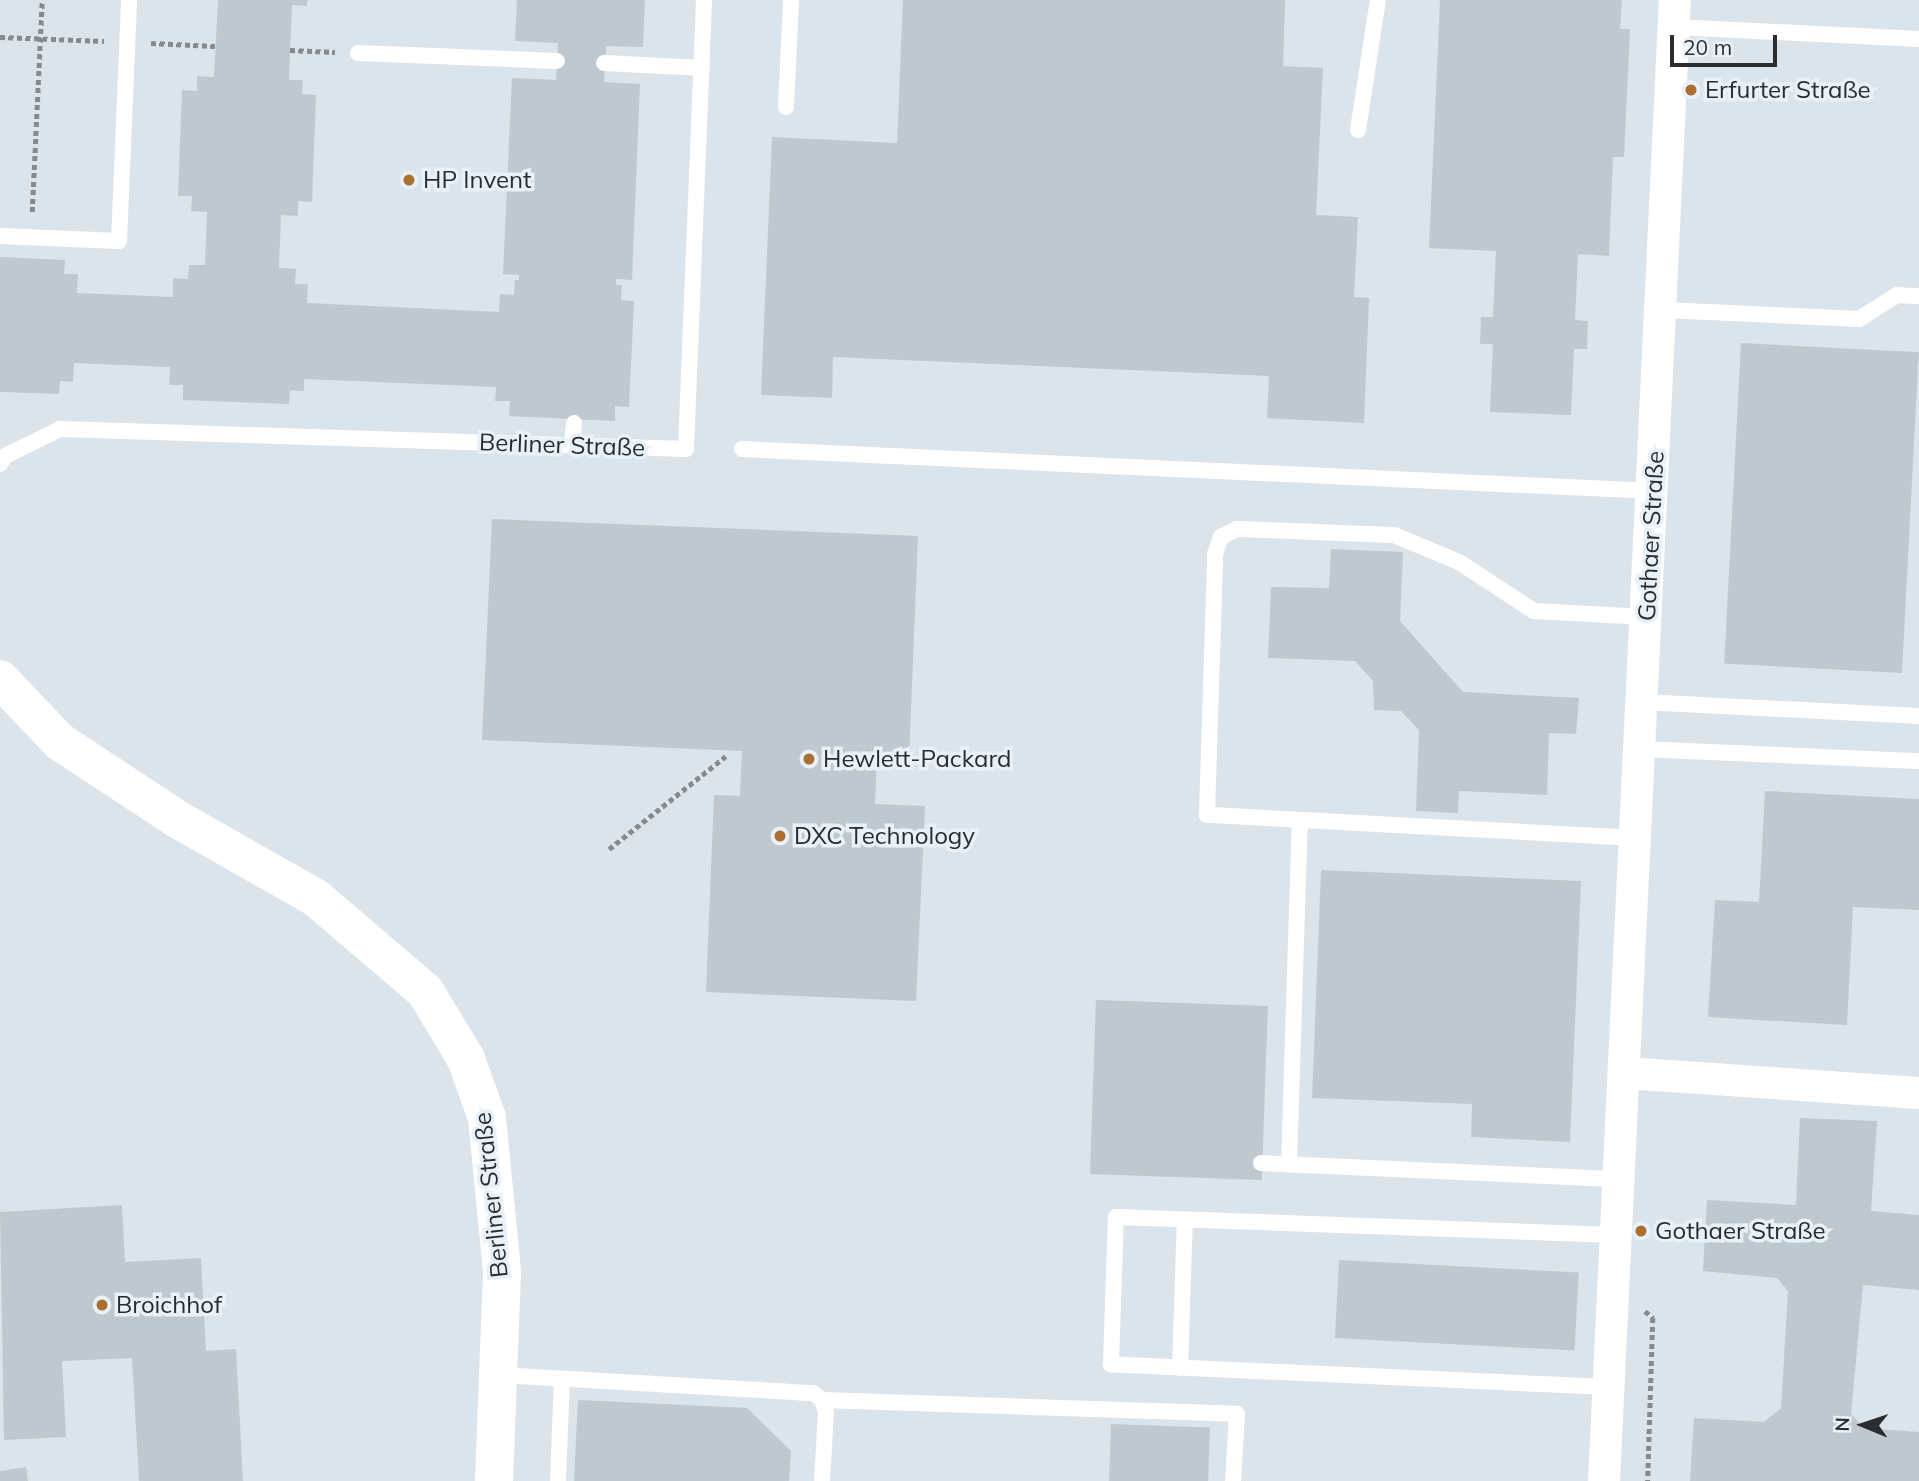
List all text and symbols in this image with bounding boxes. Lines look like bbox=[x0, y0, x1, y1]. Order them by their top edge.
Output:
scale bar bbox=[1674, 21, 1781, 65]
text: 20 m bbox=[1683, 34, 1732, 60]
place label: Erfurter Straße bbox=[1705, 76, 1871, 104]
marker: Erfurter Straße bbox=[1683, 82, 1699, 98]
place label: HP Invent bbox=[423, 166, 532, 194]
marker: HP Invent bbox=[401, 172, 417, 188]
street label: Berliner Straße bbox=[478, 428, 646, 462]
street label: Gothaer Straße bbox=[1632, 450, 1670, 622]
place label: Hewlett-Packard bbox=[823, 745, 1011, 773]
marker: Hewlett-Packard bbox=[801, 751, 817, 767]
place label: DXC Technology bbox=[794, 822, 975, 850]
marker: DXC Technology bbox=[772, 828, 788, 844]
street label: Berliner Straße bbox=[468, 1111, 514, 1279]
place label: Gothaer Straße bbox=[1655, 1217, 1826, 1245]
marker: Gothaer Straße bbox=[1633, 1223, 1649, 1239]
place label: Broichhof bbox=[116, 1291, 222, 1319]
marker: Broichhof bbox=[94, 1297, 110, 1313]
north arrow bbox=[1828, 1390, 1898, 1460]
text: N bbox=[1830, 1417, 1854, 1432]

